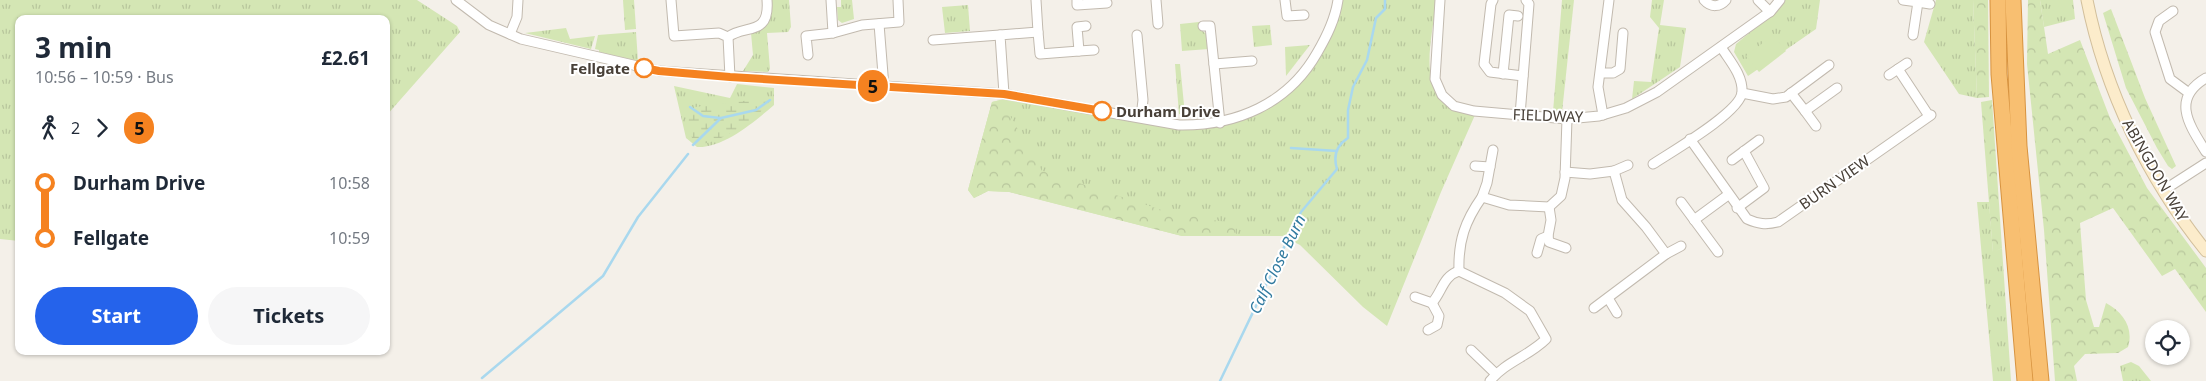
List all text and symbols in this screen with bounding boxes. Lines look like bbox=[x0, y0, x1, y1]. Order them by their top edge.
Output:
text: 3 min bbox=[35, 28, 112, 66]
text: £2.61 bbox=[321, 45, 370, 71]
place label: Fellgate bbox=[570, 58, 630, 78]
marker: Fellgate bbox=[634, 58, 654, 78]
text: 10:56 – 10:59 · Bus bbox=[35, 66, 174, 88]
line badge: 5 bbox=[857, 70, 889, 102]
text: 5 bbox=[868, 74, 878, 98]
marker: Durham Drive bbox=[1092, 101, 1112, 121]
place label: Durham Drive bbox=[1116, 101, 1220, 121]
street label: FIELDWAY bbox=[1512, 104, 1584, 126]
icon: walk bbox=[35, 114, 63, 142]
icon: forward bbox=[88, 114, 116, 142]
street label: ABINGDON WAY bbox=[2119, 115, 2194, 225]
text: 5 bbox=[134, 116, 144, 140]
text: 2 bbox=[71, 117, 80, 139]
street label: BURN VIEW bbox=[1795, 150, 1873, 214]
text: Durham Drive bbox=[73, 170, 205, 196]
text: 10:58 bbox=[329, 172, 370, 194]
water label: Calf Close Burn bbox=[1243, 211, 1311, 317]
text: Fellgate bbox=[73, 225, 149, 251]
text: 10:59 bbox=[329, 227, 370, 249]
button: Start bbox=[35, 287, 198, 345]
button: Tickets bbox=[208, 287, 370, 345]
map controls bbox=[2145, 320, 2190, 365]
button: locate bbox=[2145, 320, 2190, 365]

